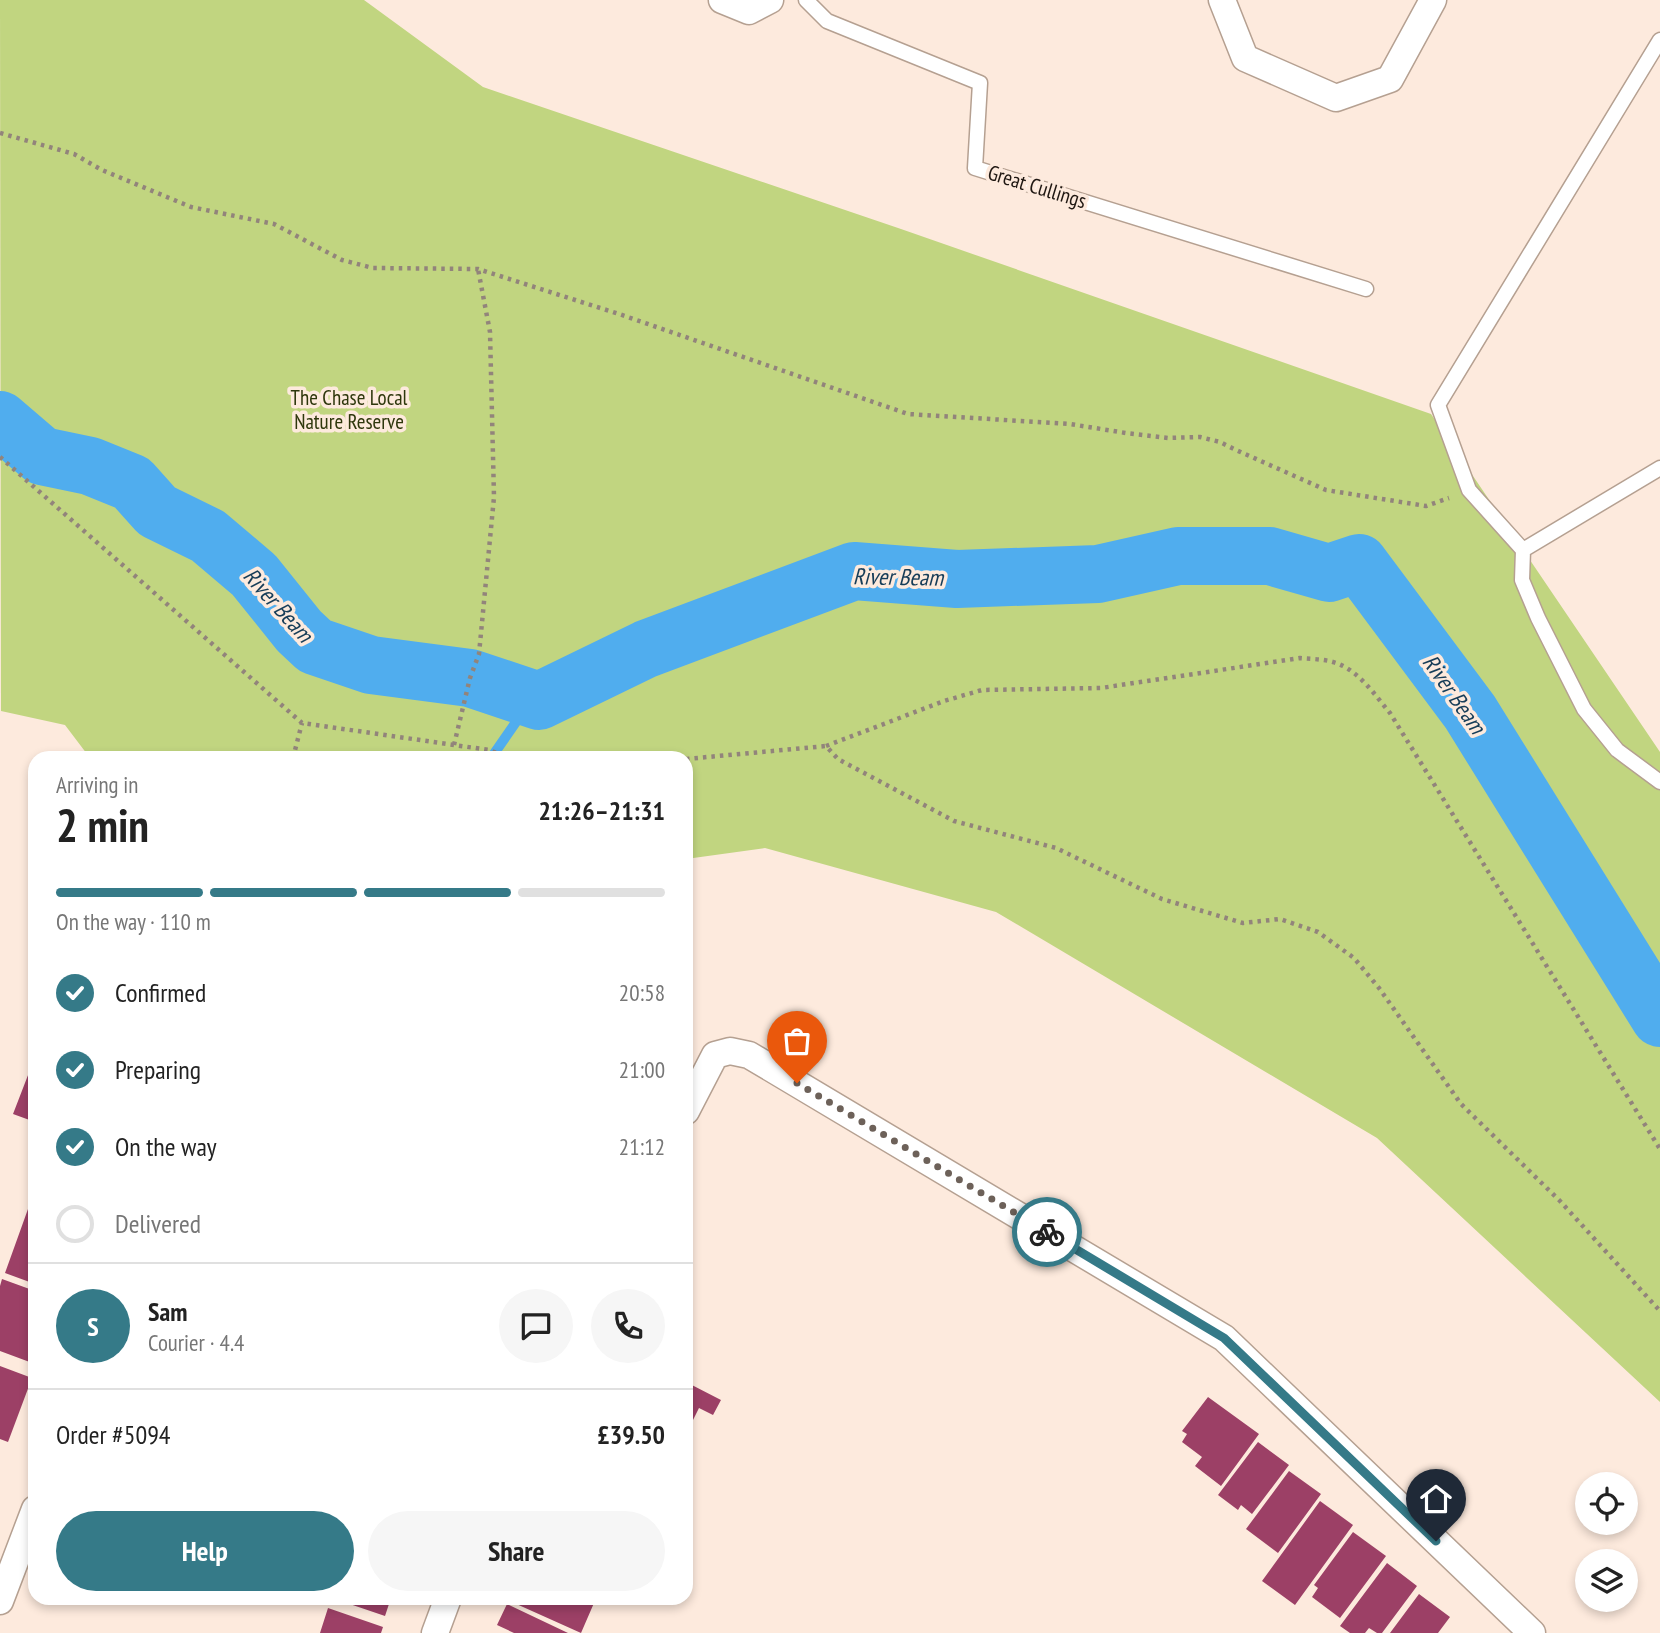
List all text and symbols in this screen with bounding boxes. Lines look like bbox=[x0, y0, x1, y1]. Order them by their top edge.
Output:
street label: Great Cullings bbox=[985, 159, 1090, 214]
park label: The Chase Local Nature Reserve bbox=[291, 384, 408, 435]
water label: River Beam bbox=[237, 561, 321, 649]
water label: River Beam bbox=[853, 561, 945, 592]
water label: River Beam bbox=[1417, 648, 1493, 741]
text: Arriving in bbox=[56, 770, 138, 799]
text: 21:26–21:31 bbox=[538, 794, 665, 827]
text: 2 min bbox=[56, 795, 149, 855]
text: On the way · 110 m bbox=[56, 907, 211, 936]
icon: check bbox=[56, 974, 94, 1012]
text: Confirmed bbox=[115, 976, 206, 1009]
text: 20:58 bbox=[619, 978, 665, 1007]
pin bbox=[767, 1011, 827, 1083]
icon: bag bbox=[778, 1022, 816, 1060]
icon: check bbox=[56, 1051, 94, 1089]
text: Preparing bbox=[115, 1053, 201, 1086]
text: 21:00 bbox=[619, 1055, 665, 1084]
icon: check bbox=[56, 1128, 94, 1166]
text: On the way bbox=[115, 1130, 217, 1163]
text: 21:12 bbox=[619, 1132, 665, 1161]
courier bbox=[1012, 1197, 1082, 1267]
text: Delivered bbox=[115, 1207, 201, 1240]
icon: bike bbox=[1028, 1213, 1066, 1251]
button: chat bbox=[499, 1289, 573, 1363]
button: phone bbox=[591, 1289, 665, 1363]
text: Sam bbox=[148, 1295, 187, 1328]
text: S bbox=[87, 1310, 99, 1343]
text: Courier · 4.4 bbox=[148, 1328, 244, 1357]
text: Order #5094 bbox=[56, 1418, 171, 1451]
text: £39.50 bbox=[597, 1418, 665, 1451]
pin bbox=[1406, 1469, 1466, 1541]
map controls bbox=[1575, 1472, 1638, 1612]
button: locate bbox=[1575, 1472, 1638, 1535]
icon: home bbox=[1417, 1480, 1455, 1518]
button: Help bbox=[56, 1511, 354, 1591]
button: Share bbox=[368, 1511, 665, 1591]
button: layers bbox=[1575, 1549, 1638, 1612]

